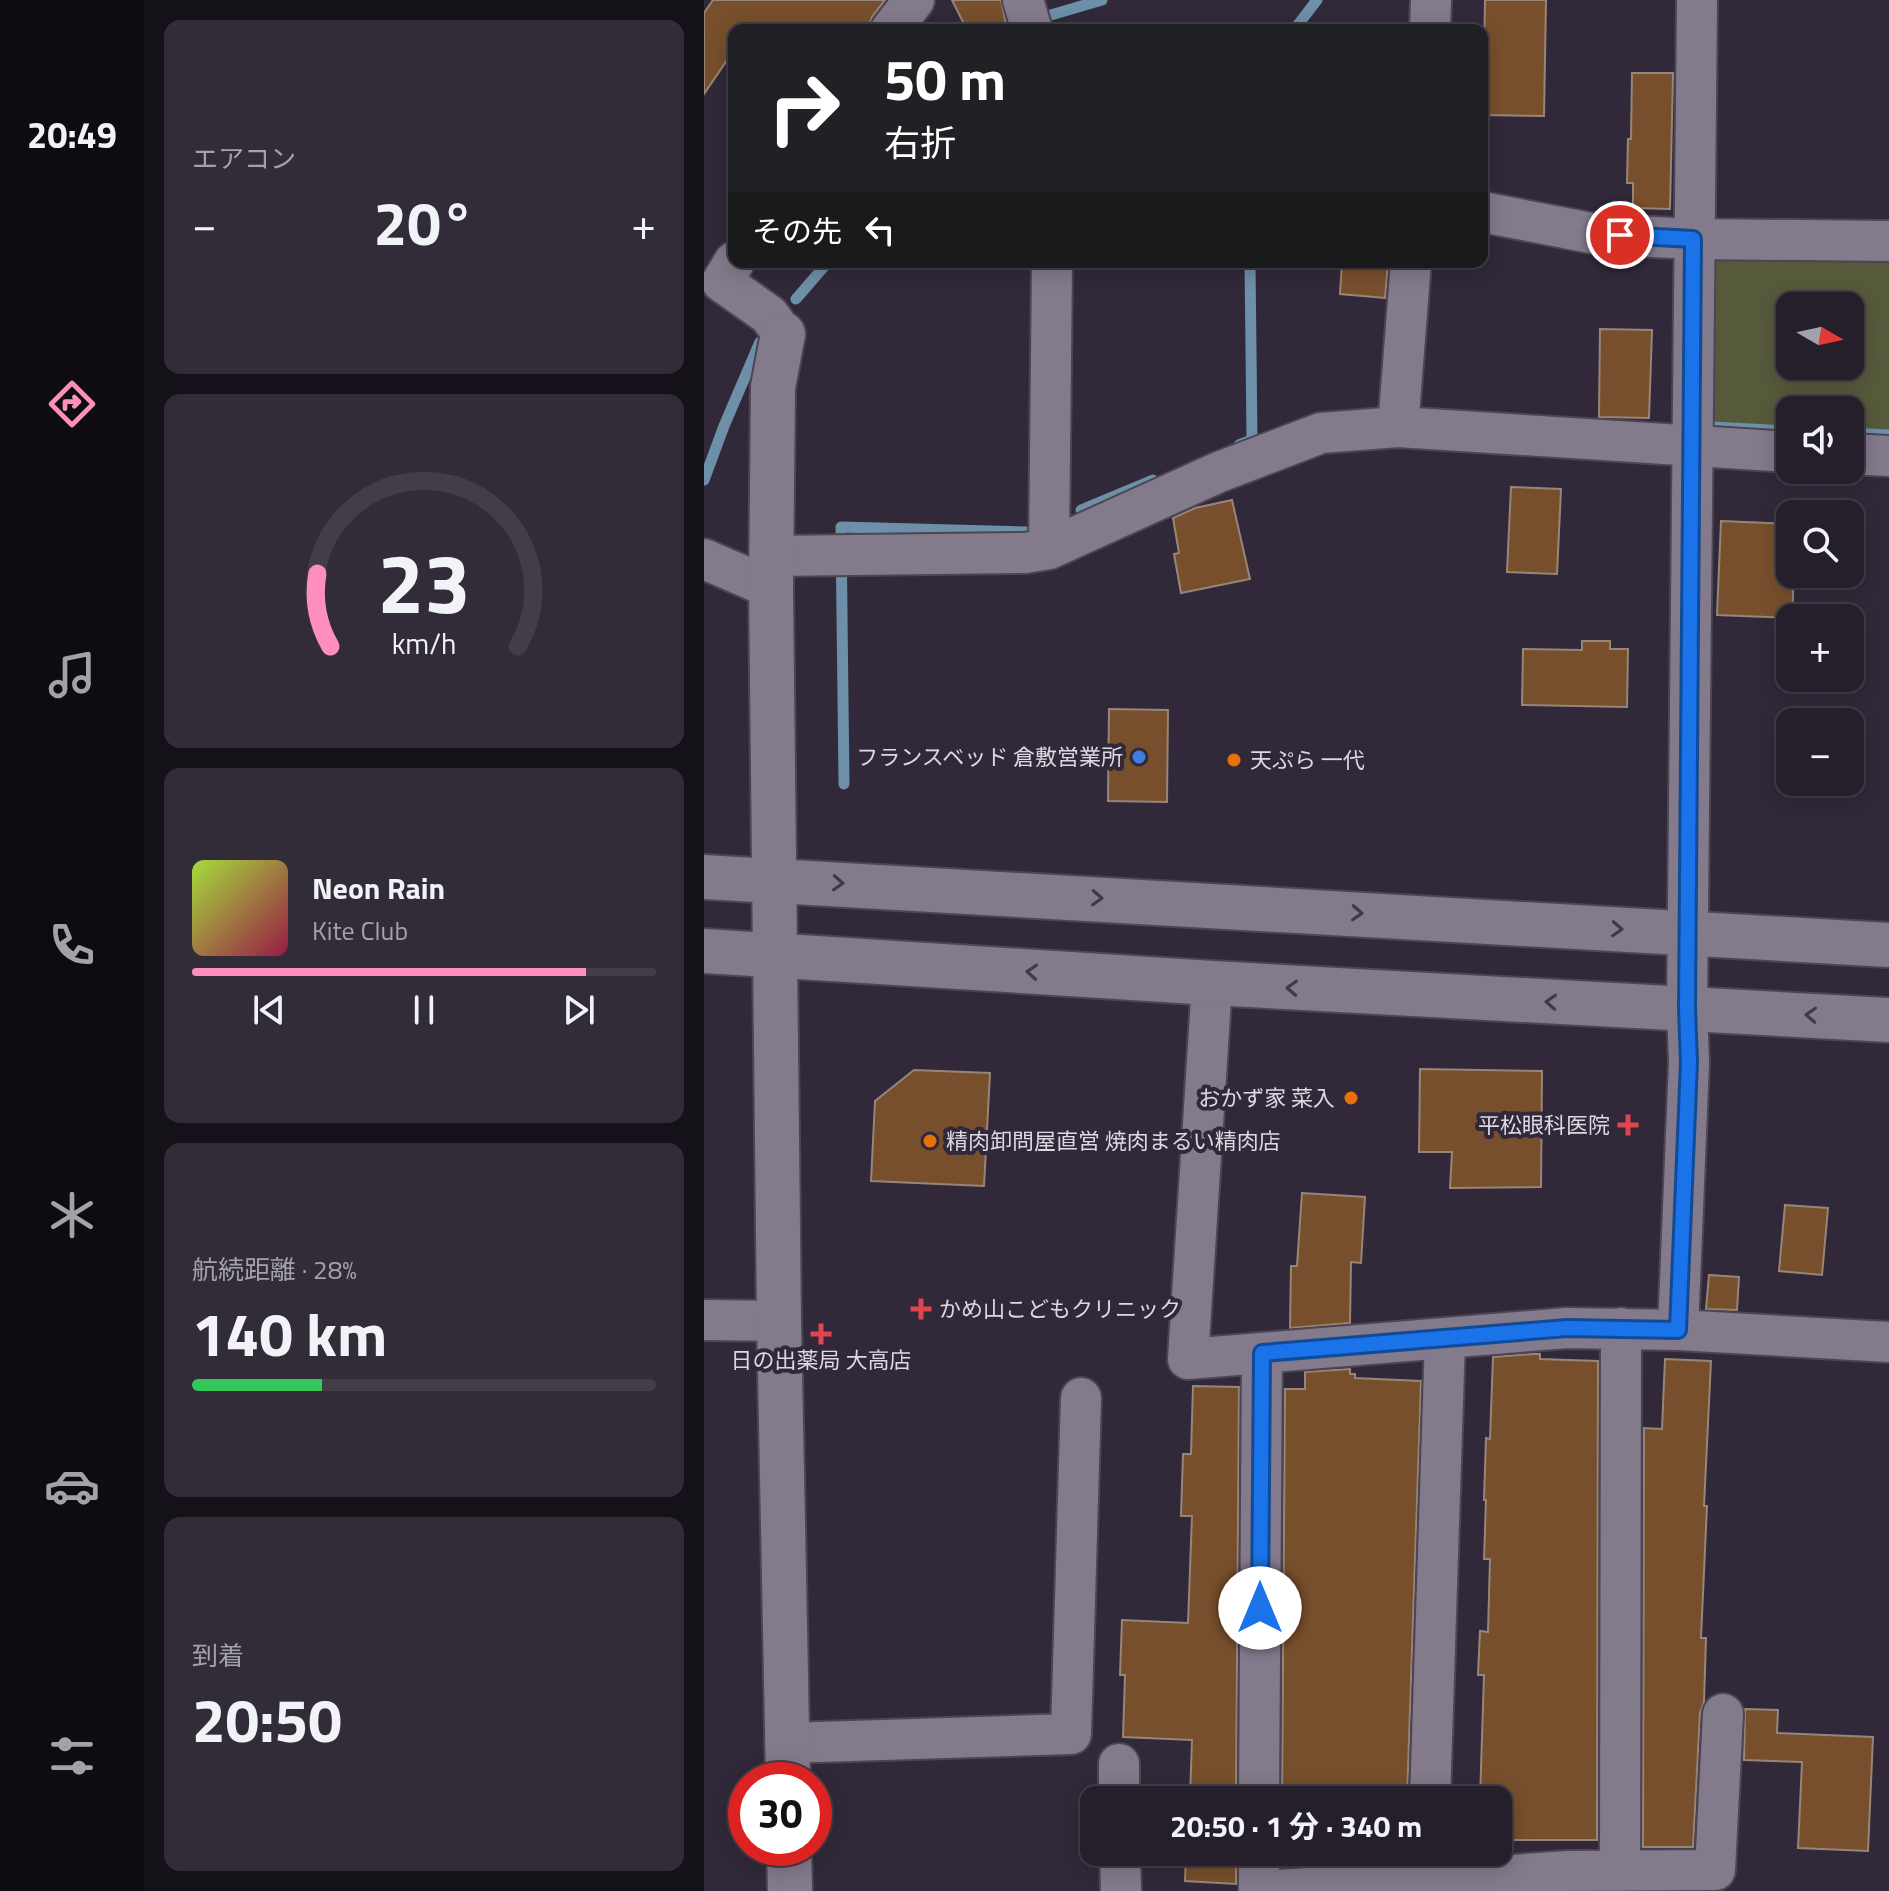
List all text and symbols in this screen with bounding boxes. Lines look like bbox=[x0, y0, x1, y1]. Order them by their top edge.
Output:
text: 50 m bbox=[884, 37, 1006, 122]
icon: right bbox=[752, 56, 856, 160]
text: 20:49 bbox=[27, 107, 117, 162]
text: 右折 bbox=[884, 115, 956, 170]
text: エアコン bbox=[192, 139, 296, 178]
text: 20° bbox=[374, 177, 474, 268]
text: − bbox=[192, 190, 217, 257]
text: + bbox=[631, 190, 656, 257]
pin bbox=[1586, 201, 1654, 269]
text: その先 bbox=[752, 208, 842, 254]
icon: left bbox=[858, 208, 902, 252]
icon: arrive bbox=[1598, 213, 1642, 257]
north arrow bbox=[1776, 292, 1864, 380]
map controls bbox=[1776, 292, 1864, 796]
icon: directions bbox=[44, 376, 100, 432]
button: sound bbox=[1776, 396, 1864, 484]
button: search bbox=[1776, 500, 1864, 588]
text: 23 bbox=[377, 519, 471, 645]
button: + bbox=[1776, 604, 1864, 692]
text: km/h bbox=[392, 622, 456, 665]
icon: music bbox=[44, 647, 100, 703]
button: − bbox=[1776, 708, 1864, 796]
place label: フランスベッド 倉敷営業所 bbox=[856, 740, 1123, 774]
place label: 天ぷら 一代 bbox=[1250, 743, 1365, 777]
marker: フランスベッド 倉敷営業所 bbox=[1130, 748, 1148, 766]
marker: 天ぷら 一代 bbox=[1225, 751, 1243, 769]
text: Neon Rain bbox=[312, 865, 445, 911]
one-way arrow bbox=[832, 874, 845, 891]
one-way arrow bbox=[1091, 889, 1104, 906]
one-way arrow bbox=[1351, 905, 1364, 922]
text: Kite Club bbox=[312, 911, 408, 950]
icon: phone bbox=[44, 917, 100, 973]
one-way arrow bbox=[1610, 920, 1623, 937]
one-way arrow bbox=[1025, 964, 1038, 981]
one-way arrow bbox=[1285, 979, 1298, 996]
icon: previous bbox=[247, 988, 291, 1032]
icon: pause bbox=[402, 988, 446, 1032]
icon: next bbox=[557, 988, 601, 1032]
one-way arrow bbox=[1545, 993, 1557, 1010]
one-way arrow bbox=[1804, 1007, 1817, 1024]
place label: おかず家 菜入 bbox=[1198, 1081, 1335, 1115]
marker: おかず家 菜入 bbox=[1342, 1089, 1360, 1107]
place label: 平松眼科医院 bbox=[1478, 1108, 1610, 1142]
marker: 平松眼科医院 bbox=[1617, 1114, 1639, 1136]
place label: 精肉卸問屋直営 焼肉まるい精肉店 bbox=[946, 1124, 1281, 1158]
marker: 精肉卸問屋直営 焼肉まるい精肉店 bbox=[921, 1132, 939, 1150]
icon: climate bbox=[44, 1187, 100, 1243]
text: 航続距離 · 28% bbox=[192, 1250, 357, 1289]
text: 140 km bbox=[192, 1288, 387, 1379]
place label: かめ山こどもクリニック bbox=[939, 1292, 1181, 1326]
marker: かめ山こどもクリニック bbox=[910, 1298, 932, 1320]
marker: 日の出薬局 大高店 bbox=[812, 1325, 830, 1343]
place label: 日の出薬局 大高店 bbox=[731, 1343, 911, 1377]
icon: car bbox=[44, 1458, 100, 1514]
position arrow bbox=[1218, 1566, 1302, 1650]
text: 到着 bbox=[192, 1636, 244, 1675]
text: 20:50 bbox=[192, 1674, 342, 1765]
icon: filters bbox=[44, 1728, 100, 1784]
speed limit sign: 30 bbox=[728, 1762, 832, 1866]
text: 20:50 · 1 分 · 340 m bbox=[1170, 1803, 1422, 1849]

